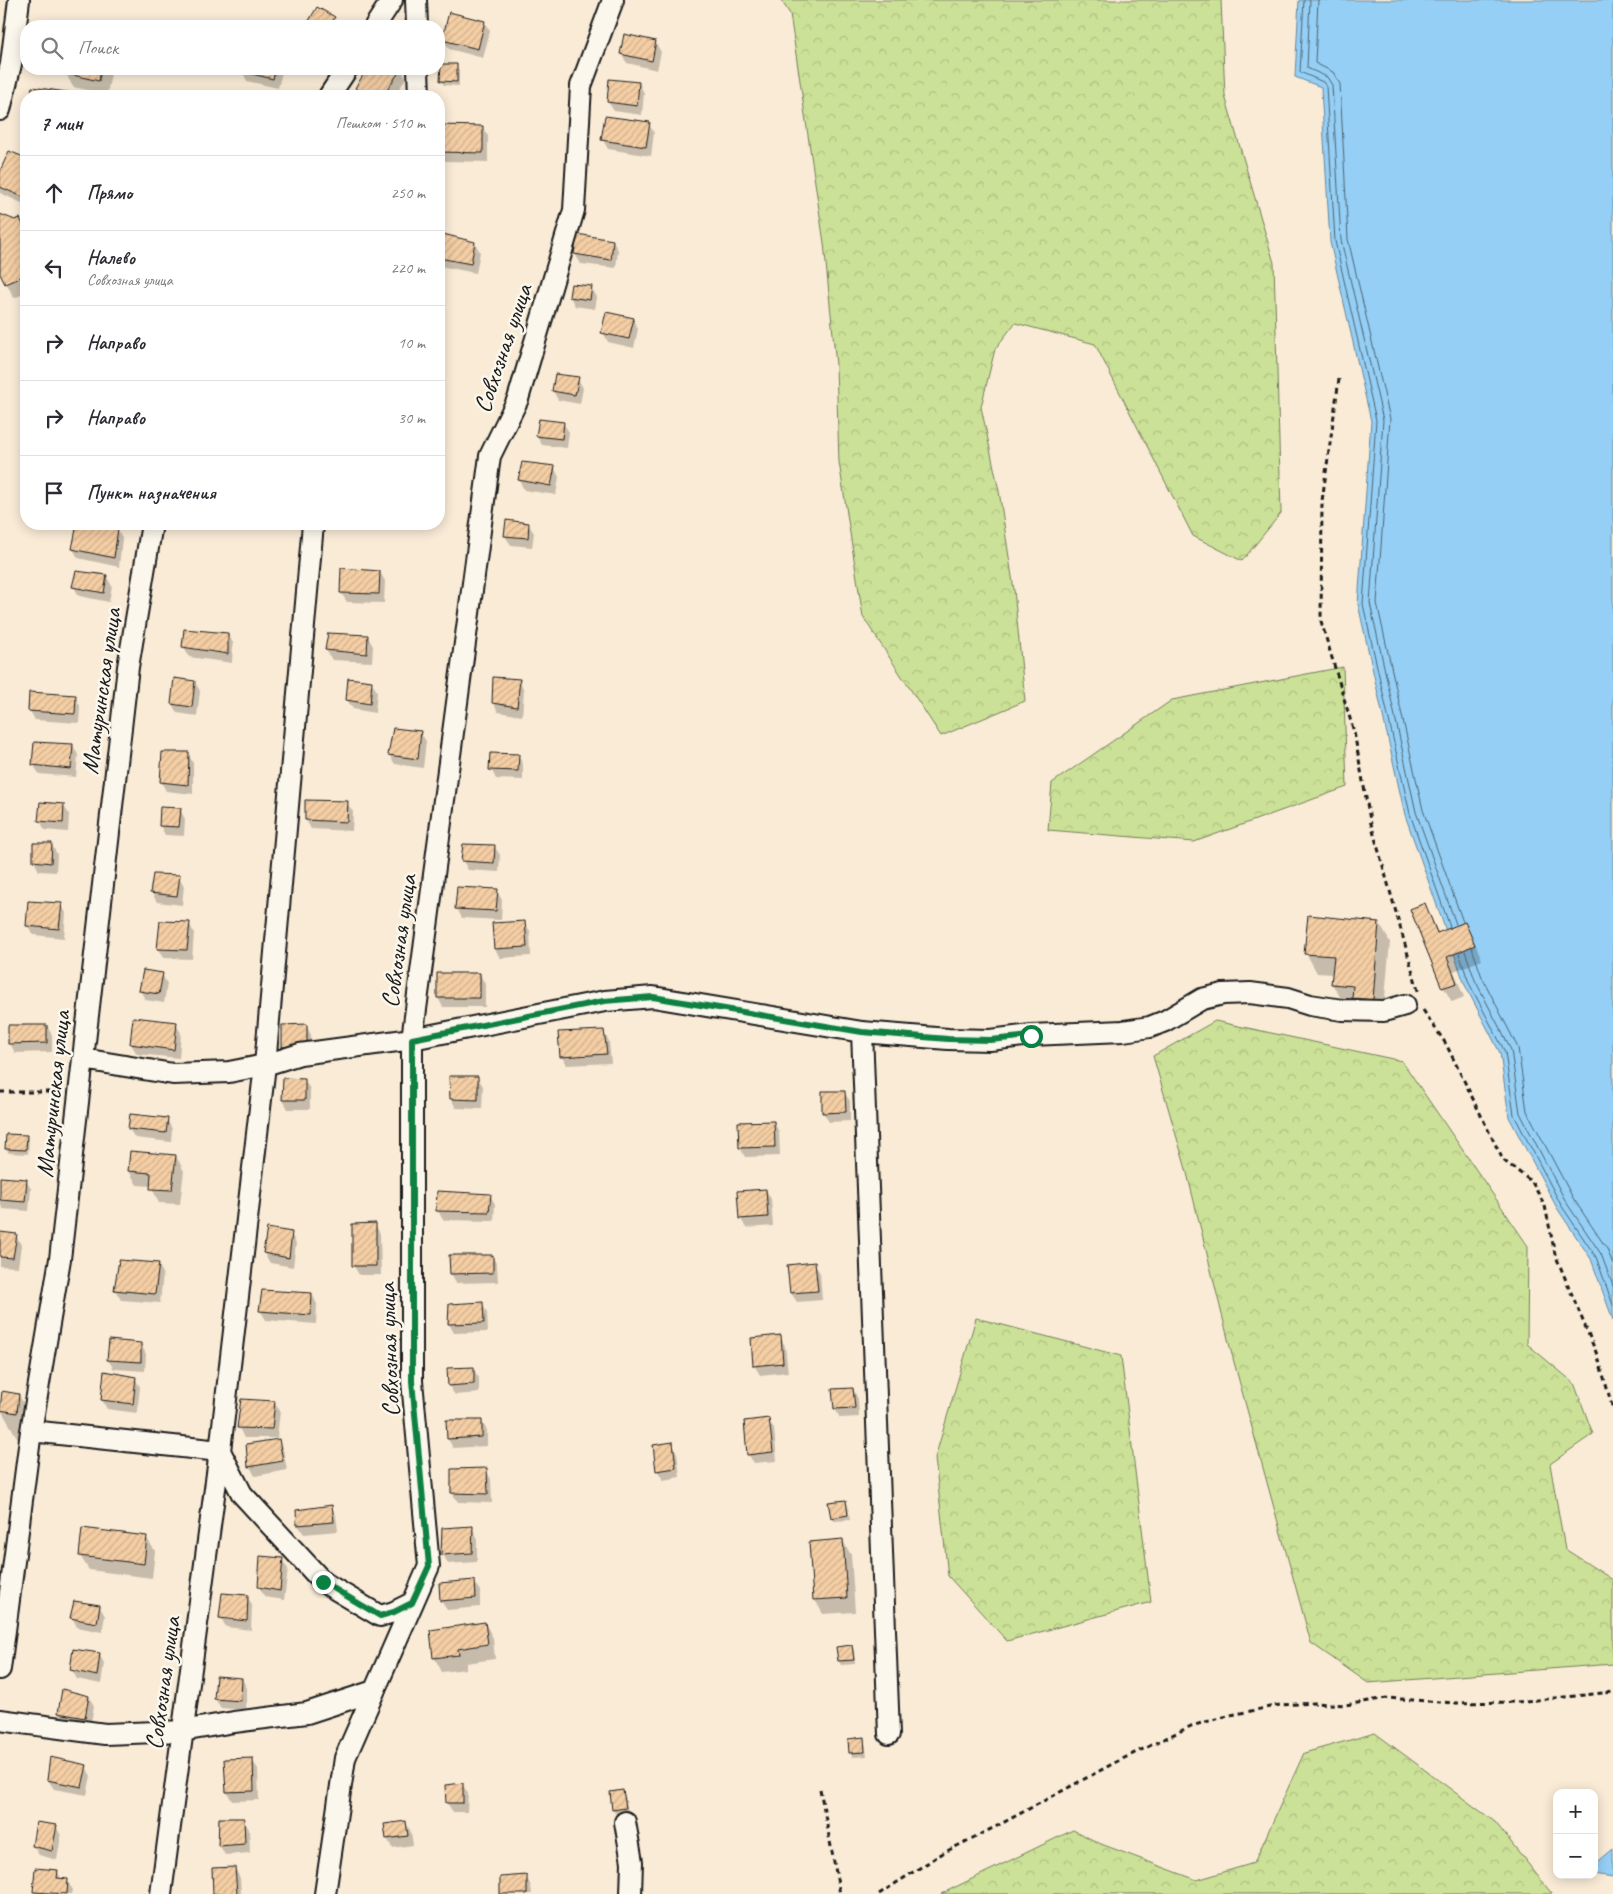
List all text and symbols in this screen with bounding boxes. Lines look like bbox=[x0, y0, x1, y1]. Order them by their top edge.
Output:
search box bbox=[20, 20, 445, 75]
icon: search bbox=[38, 34, 66, 62]
text: Поиск bbox=[78, 36, 118, 60]
text: 7 мин bbox=[40, 110, 83, 136]
text: Пешком · 510 m bbox=[336, 113, 425, 133]
icon: ahead bbox=[40, 179, 68, 207]
text: Прямо bbox=[87, 181, 132, 205]
text: 250 m bbox=[391, 183, 425, 203]
text: Налево bbox=[87, 246, 135, 270]
icon: left bbox=[40, 254, 68, 282]
text: 220 m bbox=[391, 258, 425, 278]
text: Совхозная улица bbox=[87, 270, 173, 290]
street label: Совхозная улица bbox=[466, 278, 541, 417]
icon: right bbox=[40, 329, 68, 357]
text: Направо bbox=[87, 331, 145, 355]
text: 10 m bbox=[398, 333, 425, 353]
icon: right bbox=[40, 404, 68, 432]
text: Направо bbox=[87, 406, 145, 430]
text: 30 m bbox=[398, 408, 425, 428]
icon: arrive bbox=[40, 479, 68, 507]
text: Пункт назначения bbox=[87, 481, 216, 505]
street label: Матуринская улица bbox=[74, 604, 129, 776]
street label: Совхозная улица bbox=[374, 871, 424, 1010]
street label: Матуринская улица bbox=[28, 1007, 78, 1179]
route start bbox=[1020, 1025, 1043, 1048]
street label: Совхозная улица bbox=[371, 1280, 407, 1417]
route end bbox=[312, 1571, 335, 1594]
street label: Совхозная улица bbox=[138, 1613, 188, 1752]
map controls bbox=[1553, 1789, 1598, 1879]
button: + bbox=[1553, 1789, 1598, 1834]
button: − bbox=[1553, 1834, 1598, 1879]

